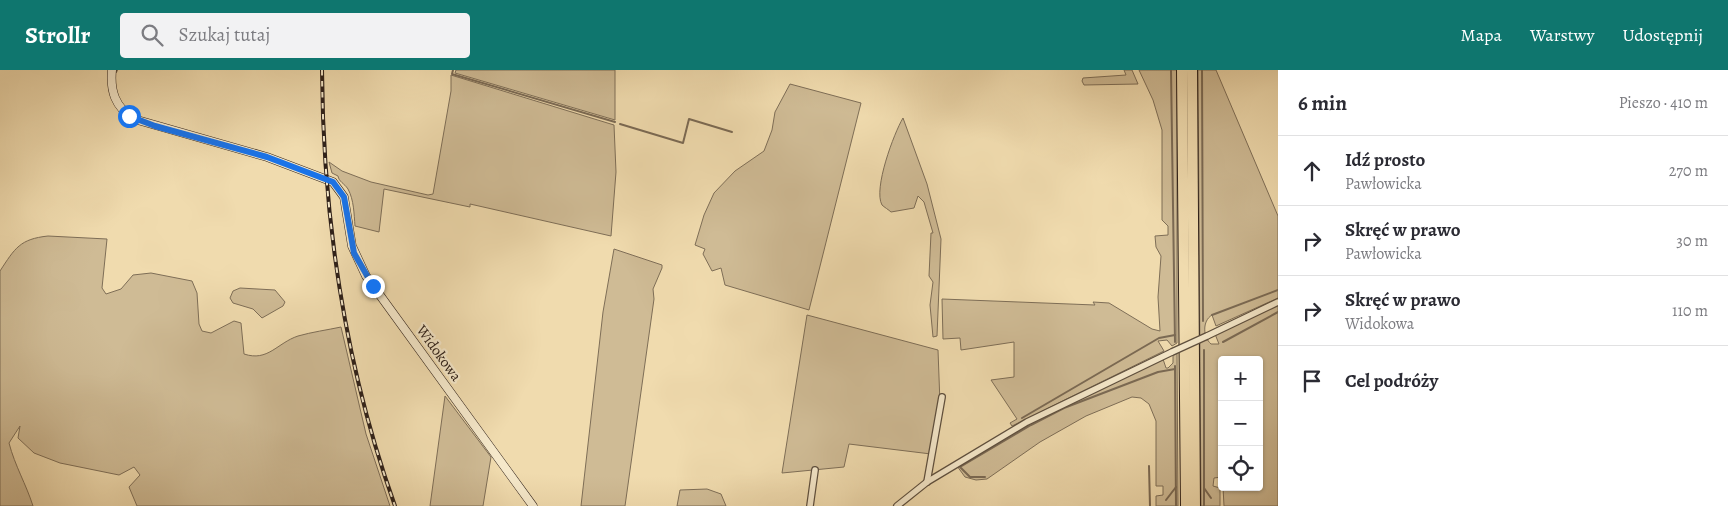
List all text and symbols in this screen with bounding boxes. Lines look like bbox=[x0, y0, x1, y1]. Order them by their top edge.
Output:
search box bbox=[120, 13, 470, 58]
text: Strollr bbox=[25, 19, 90, 51]
icon: search bbox=[138, 21, 166, 49]
text: Szukaj tutaj bbox=[178, 22, 270, 48]
text: Mapa bbox=[1461, 23, 1502, 47]
text: Warstwy bbox=[1530, 23, 1594, 47]
text: Udostępnij bbox=[1622, 23, 1703, 47]
text: 6 min bbox=[1298, 89, 1347, 117]
text: Pieszo · 410 m bbox=[1619, 92, 1708, 114]
route start bbox=[118, 105, 141, 128]
text: Idź prosto bbox=[1345, 147, 1425, 173]
icon: ahead bbox=[1298, 157, 1326, 185]
text: 270 m bbox=[1669, 160, 1708, 182]
text: Pawłowicka bbox=[1345, 173, 1422, 195]
text: Skręć w prawo bbox=[1345, 217, 1460, 243]
icon: right bbox=[1298, 227, 1326, 255]
text: 30 m bbox=[1676, 230, 1708, 252]
text: Pawłowicka bbox=[1345, 243, 1422, 265]
route end bbox=[362, 275, 385, 298]
text: Skręć w prawo bbox=[1345, 287, 1460, 313]
icon: right bbox=[1298, 297, 1326, 325]
text: 110 m bbox=[1672, 300, 1708, 322]
text: Widokowa bbox=[1345, 313, 1414, 335]
street label: Widokowa bbox=[411, 320, 466, 385]
map controls bbox=[1218, 356, 1263, 491]
button: + bbox=[1218, 356, 1263, 401]
icon: arrive bbox=[1298, 367, 1326, 395]
text: Cel podróży bbox=[1345, 368, 1438, 394]
button: − bbox=[1218, 401, 1263, 446]
button: locate bbox=[1218, 446, 1263, 491]

